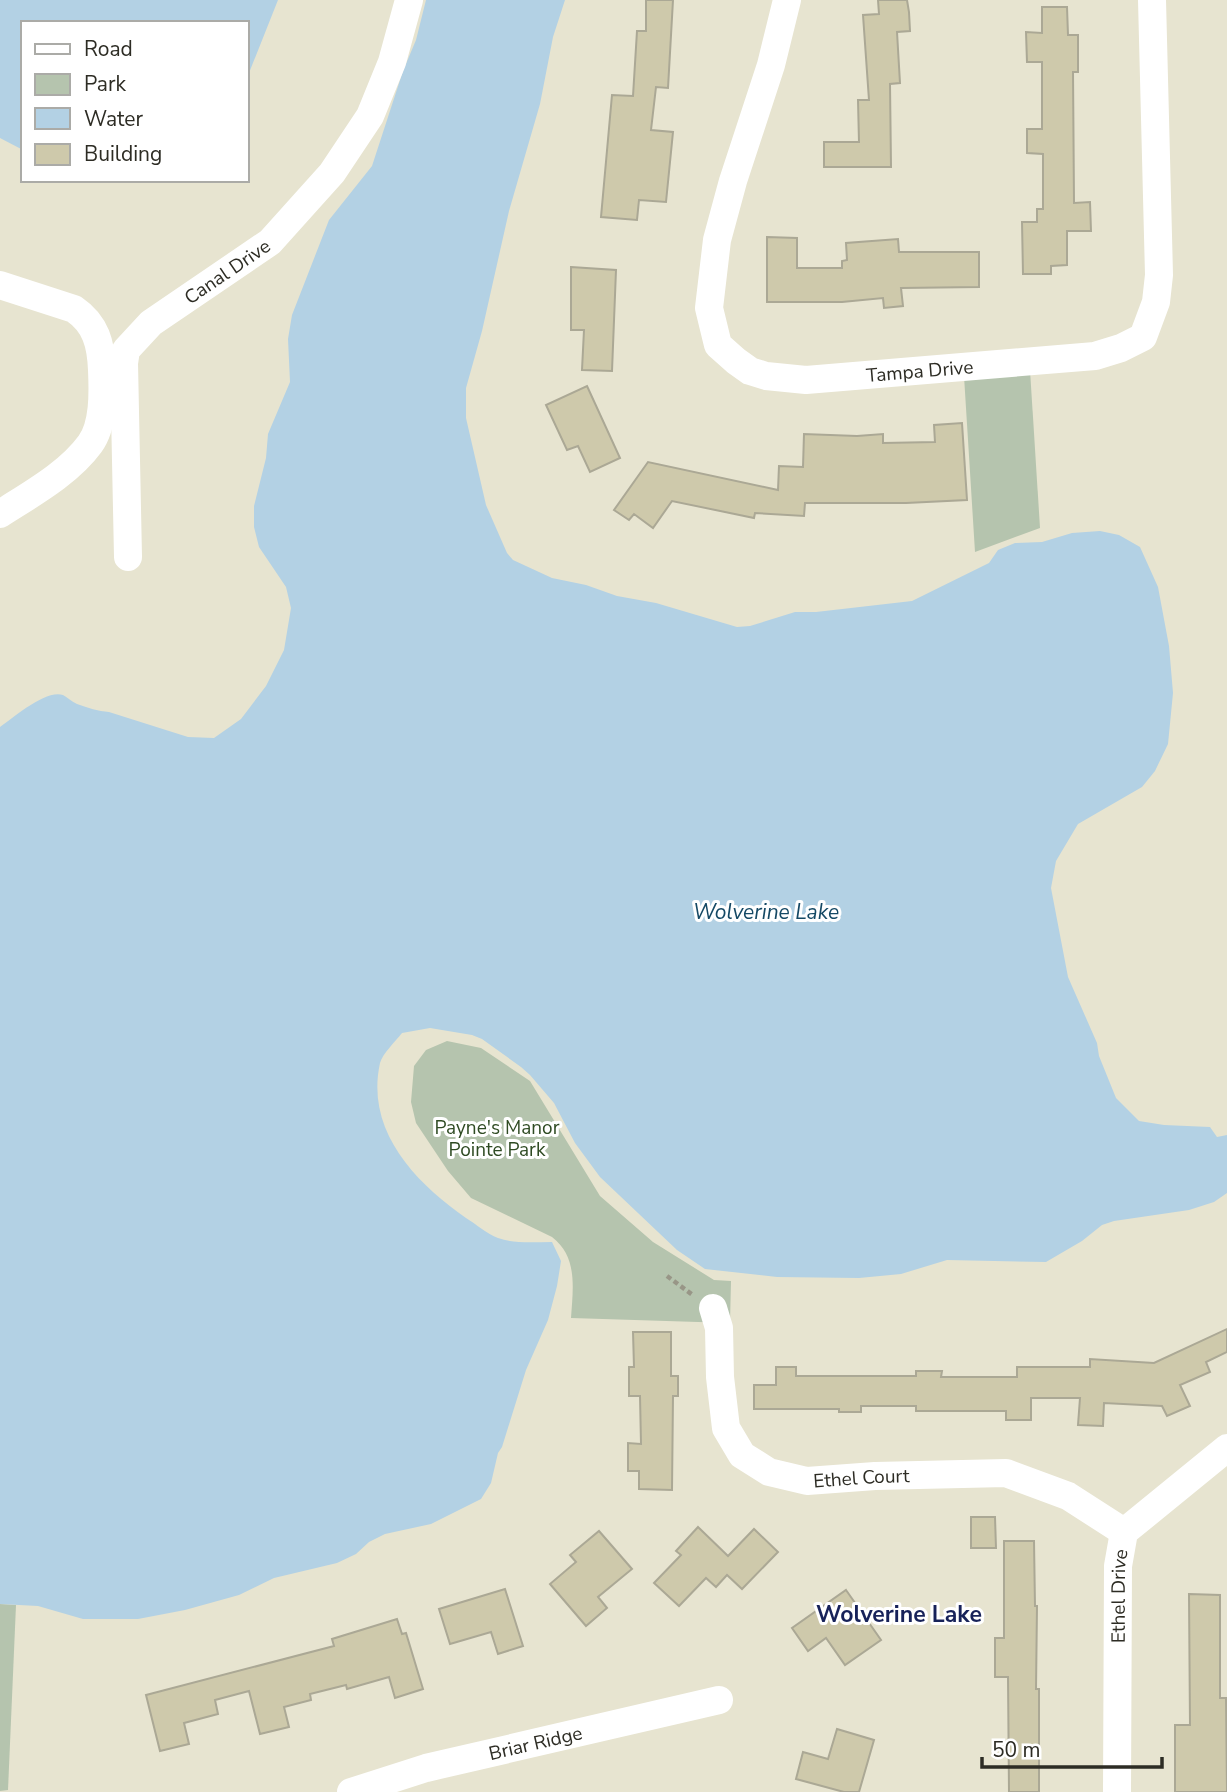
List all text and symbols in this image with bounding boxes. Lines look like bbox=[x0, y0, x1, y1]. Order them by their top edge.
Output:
legend bbox=[21, 21, 248, 182]
text: Road bbox=[84, 35, 133, 63]
text: Park bbox=[84, 70, 126, 98]
text: Water bbox=[84, 105, 143, 133]
text: Building bbox=[84, 140, 162, 168]
street label: Canal Drive bbox=[179, 233, 276, 311]
street label: Tampa Drive bbox=[865, 354, 974, 389]
water label: Wolverine Lake bbox=[693, 898, 839, 926]
park label: Payne's Manor Pointe Park bbox=[435, 1115, 560, 1163]
street label: Ethel Court bbox=[812, 1463, 910, 1495]
street label: Ethel Drive bbox=[1106, 1547, 1135, 1643]
district label: Wolverine Lake bbox=[816, 1599, 982, 1630]
street label: Briar Ridge bbox=[486, 1720, 585, 1767]
scale bar bbox=[982, 1726, 1162, 1770]
text: 50 m bbox=[992, 1736, 1041, 1764]

